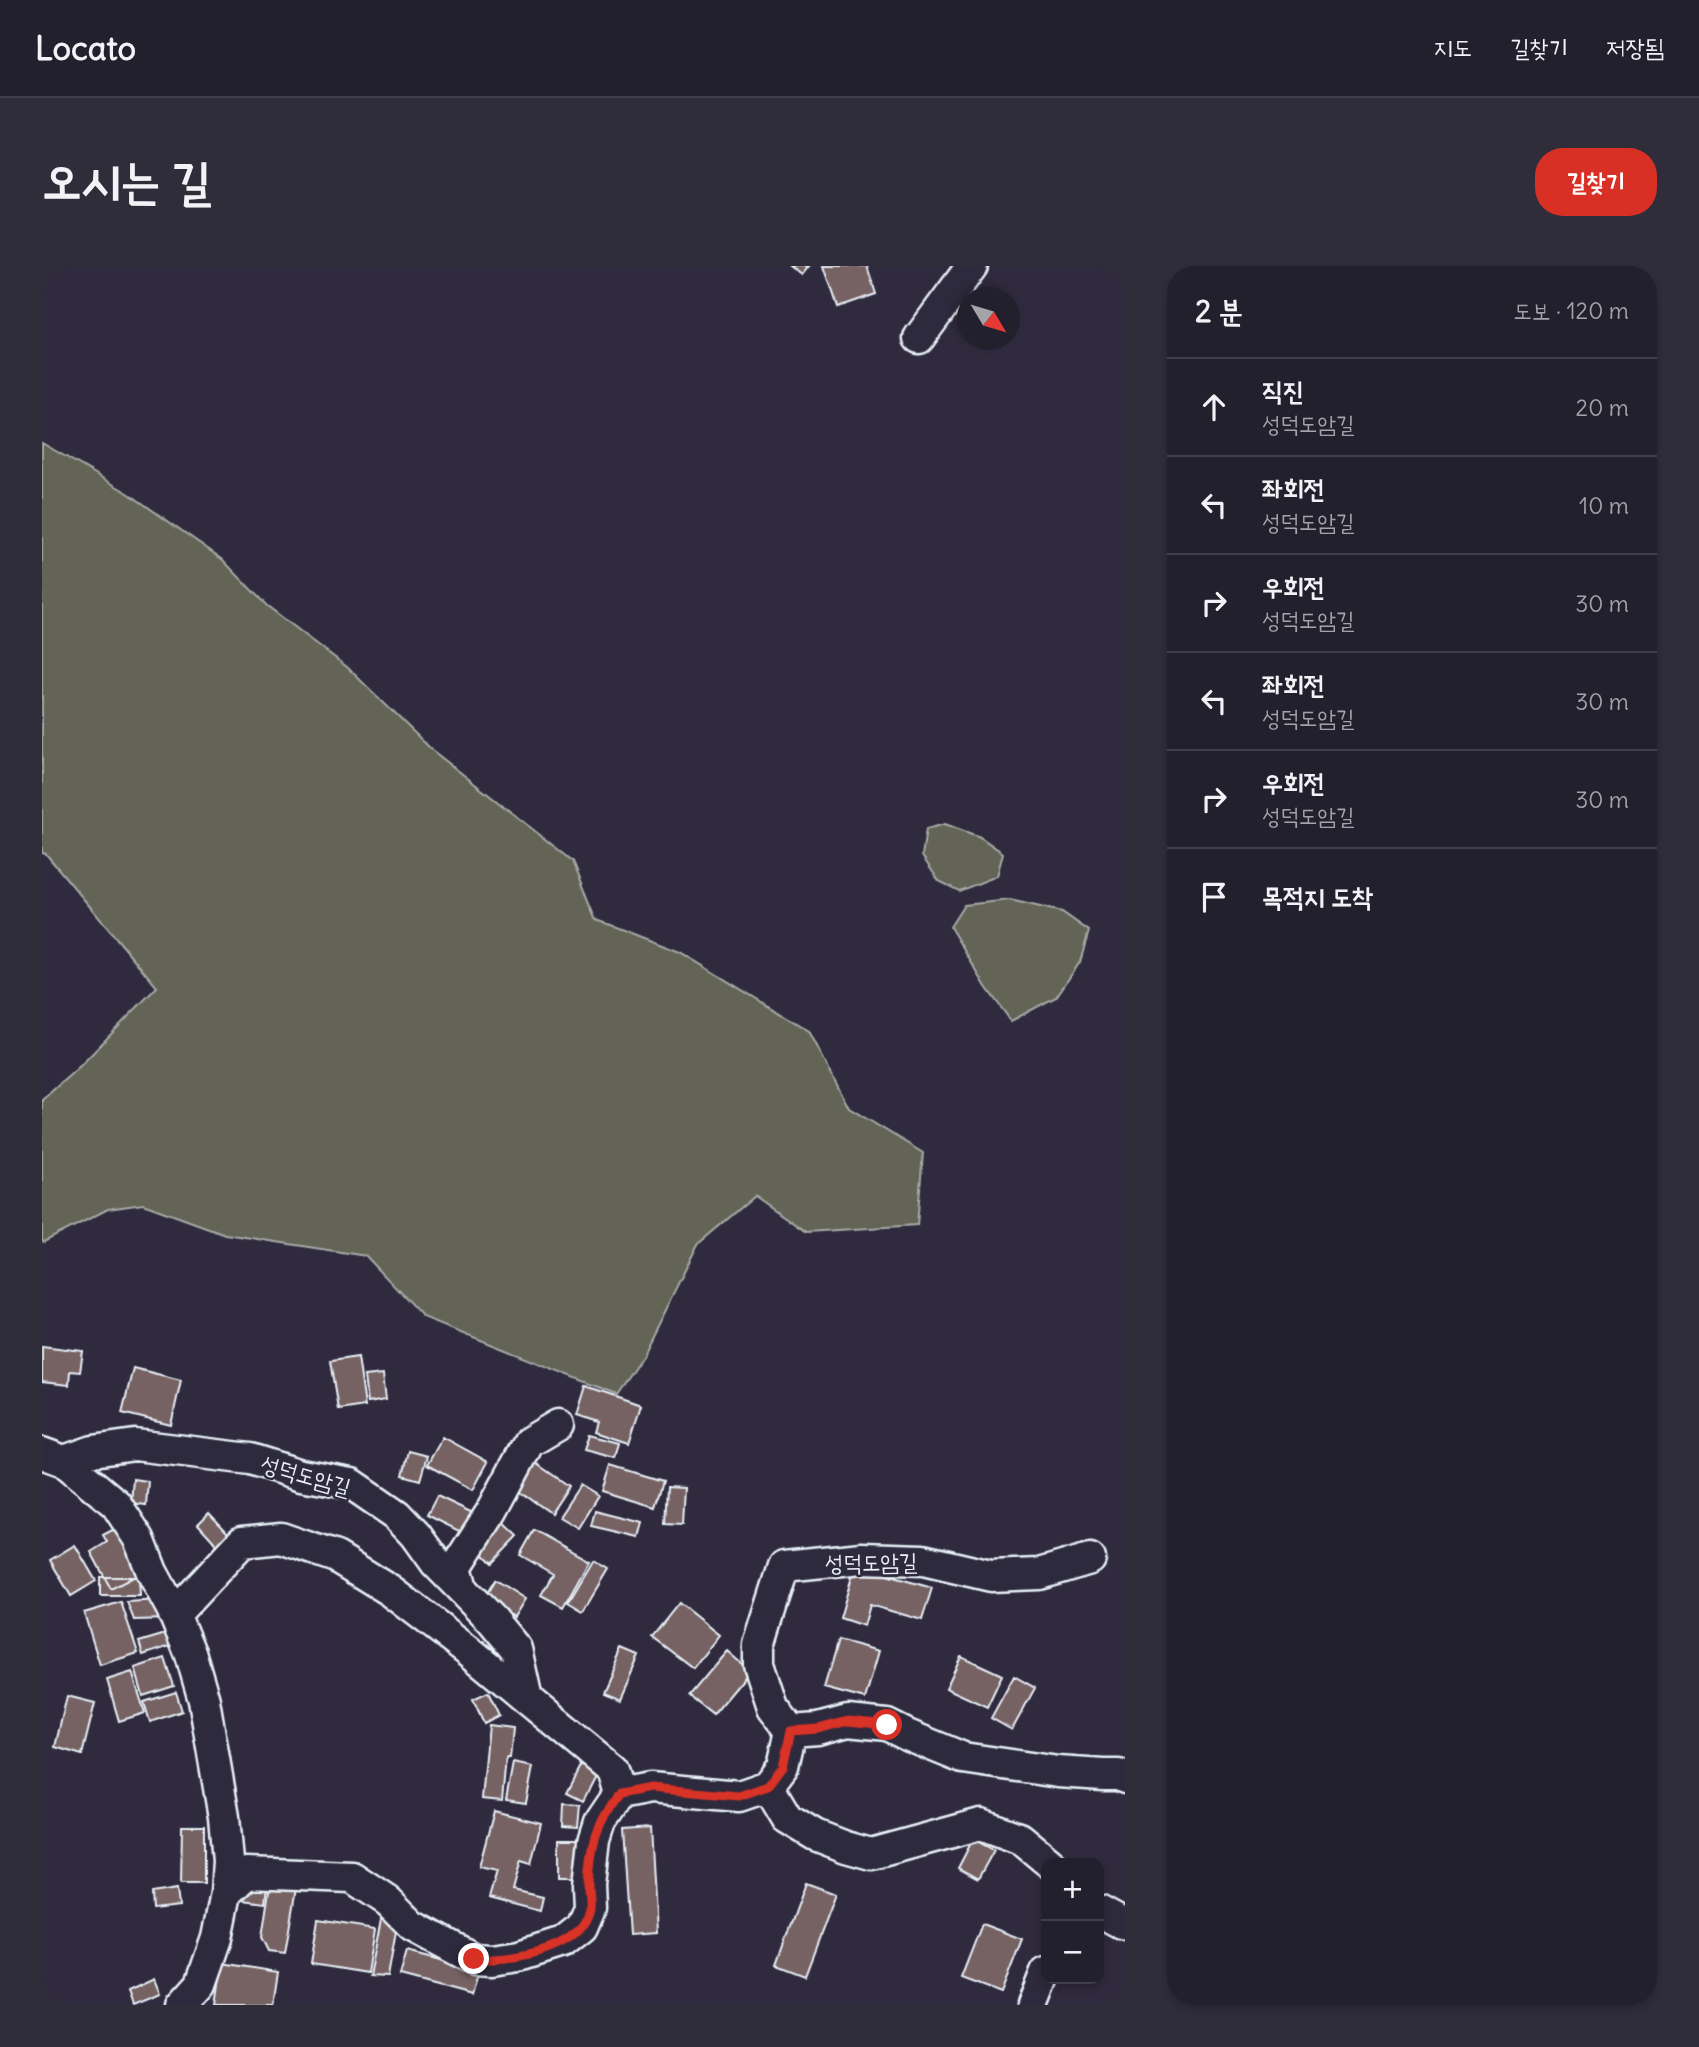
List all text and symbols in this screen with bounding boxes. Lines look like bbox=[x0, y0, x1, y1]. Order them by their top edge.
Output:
text: Locato bbox=[35, 27, 136, 69]
text: 지도 bbox=[1434, 32, 1472, 62]
text: 길찾기 bbox=[1510, 32, 1568, 62]
text: 저장됨 bbox=[1606, 32, 1664, 62]
button: 길찾기 bbox=[1535, 148, 1657, 216]
text: 오시는 길 bbox=[42, 150, 211, 211]
north arrow bbox=[957, 287, 1020, 350]
text: 2 분 bbox=[1195, 292, 1243, 330]
text: 도보 · 120 m bbox=[1513, 296, 1629, 325]
text: 직진 bbox=[1262, 374, 1304, 407]
icon: ahead bbox=[1195, 388, 1233, 426]
text: 20 m bbox=[1576, 393, 1629, 422]
text: 성덕도암길 bbox=[1262, 409, 1355, 438]
text: 좌회전 bbox=[1262, 472, 1325, 505]
icon: left bbox=[1195, 486, 1233, 524]
text: 10 m bbox=[1579, 491, 1629, 520]
text: 성덕도암길 bbox=[1262, 507, 1355, 536]
text: 우회전 bbox=[1262, 570, 1325, 603]
icon: right bbox=[1195, 584, 1233, 622]
text: 30 m bbox=[1575, 589, 1629, 618]
text: 성덕도암길 bbox=[1262, 605, 1355, 634]
text: 좌회전 bbox=[1262, 668, 1325, 701]
icon: left bbox=[1195, 682, 1233, 720]
text: 30 m bbox=[1575, 687, 1629, 716]
text: 성덕도암길 bbox=[1262, 703, 1355, 732]
text: 우회전 bbox=[1262, 766, 1325, 799]
icon: right bbox=[1195, 780, 1233, 818]
text: 30 m bbox=[1575, 785, 1629, 814]
text: 성덕도암길 bbox=[1262, 801, 1355, 830]
icon: arrive bbox=[1195, 878, 1233, 916]
text: 목적지 도착 bbox=[1262, 880, 1373, 913]
street label: 성덕도암길 bbox=[258, 1448, 354, 1502]
street label: 성덕도암길 bbox=[824, 1547, 918, 1577]
route start bbox=[871, 1709, 902, 1740]
map controls bbox=[1041, 1858, 1104, 1984]
button: + bbox=[1041, 1858, 1104, 1921]
button: − bbox=[1041, 1921, 1104, 1984]
route end bbox=[458, 1943, 489, 1974]

